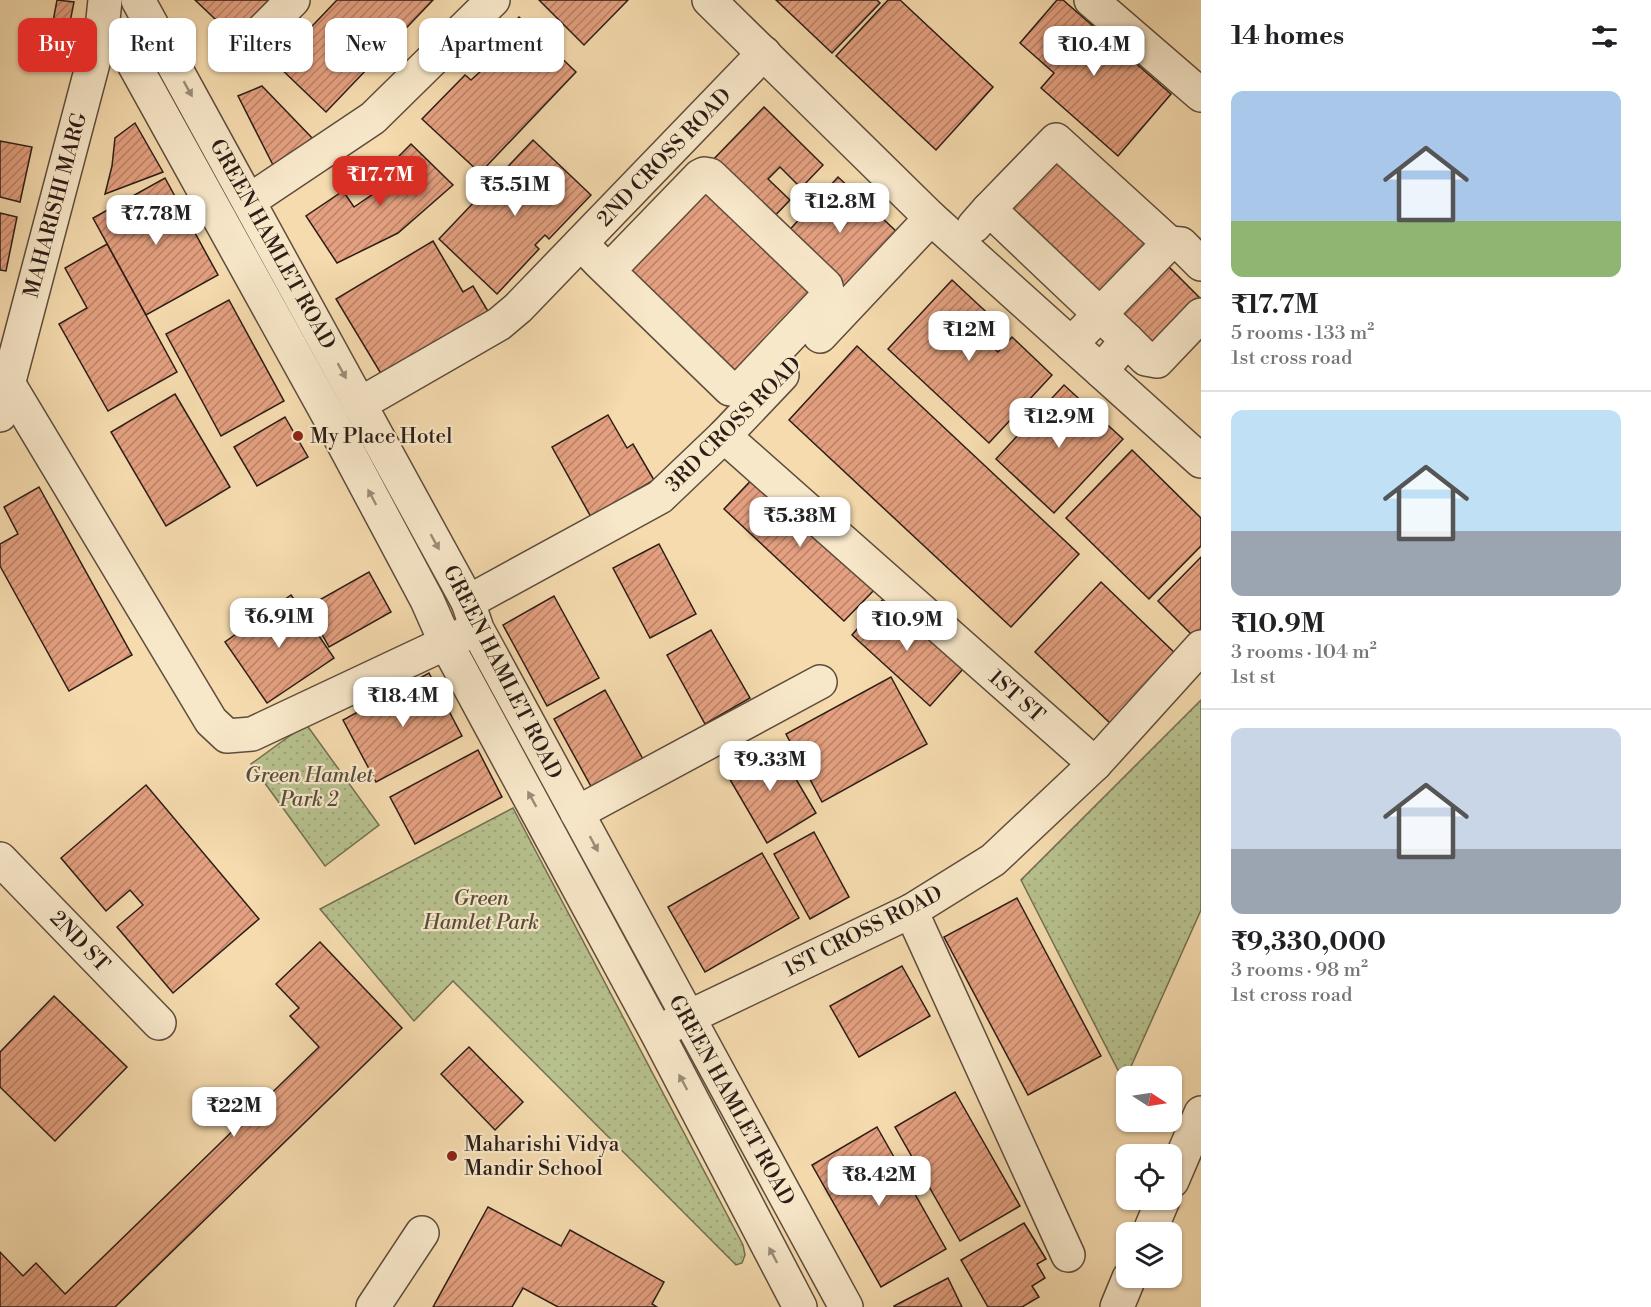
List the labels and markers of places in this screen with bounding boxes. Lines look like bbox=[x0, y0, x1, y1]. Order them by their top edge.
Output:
pin: ₹10.4M bbox=[1045, 26, 1143, 77]
pin: ₹17.7M bbox=[331, 156, 429, 207]
pin: ₹5.51M bbox=[466, 166, 564, 217]
pin: ₹12.8M bbox=[791, 183, 889, 234]
pin: ₹7.78M bbox=[107, 195, 205, 246]
pin: ₹12M bbox=[933, 311, 1005, 362]
pin: ₹12.9M bbox=[1010, 398, 1108, 449]
place label: My Place Hotel bbox=[310, 424, 452, 450]
marker: My Place Hotel bbox=[291, 429, 305, 443]
pin: ₹5.38M bbox=[751, 497, 849, 548]
pin: ₹6.91M bbox=[230, 598, 328, 649]
pin: ₹10.9M bbox=[858, 601, 956, 652]
pin: ₹18.4M bbox=[354, 677, 452, 728]
pin: ₹9.33M bbox=[721, 741, 819, 792]
pin: ₹22M bbox=[198, 1087, 270, 1138]
place label: Maharishi Vidya Mandir School bbox=[464, 1132, 620, 1182]
marker: Maharishi Vidya Mandir School bbox=[445, 1149, 459, 1163]
pin: ₹8.42M bbox=[830, 1156, 928, 1207]

